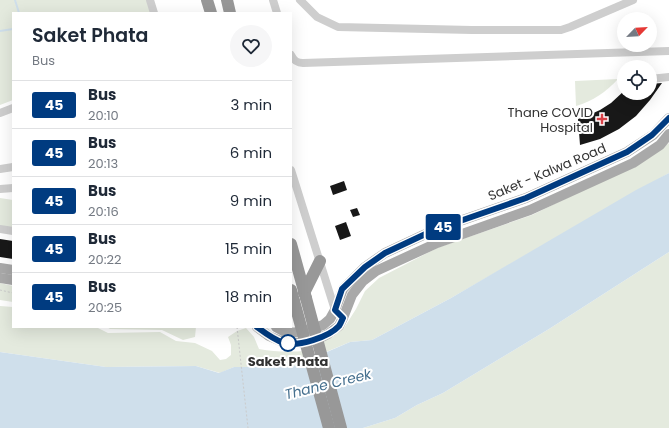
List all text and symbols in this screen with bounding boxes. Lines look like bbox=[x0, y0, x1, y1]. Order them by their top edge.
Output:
north arrow bbox=[617, 12, 657, 52]
map controls bbox=[617, 12, 657, 100]
text: Saket Phata bbox=[32, 22, 148, 49]
button: heart bbox=[230, 25, 272, 67]
text: Bus bbox=[32, 51, 55, 70]
button: locate bbox=[617, 60, 657, 100]
text: Bus bbox=[88, 84, 116, 105]
text: 3 min bbox=[230, 94, 272, 115]
text: 45 bbox=[45, 95, 63, 115]
place label: Thane COVID Hospital bbox=[508, 103, 593, 137]
text: 20:10 bbox=[88, 106, 119, 125]
marker: Thane COVID Hospital bbox=[596, 113, 608, 125]
text: Bus bbox=[88, 132, 116, 153]
street label: Saket - Kalwa Road bbox=[485, 139, 609, 205]
text: 6 min bbox=[230, 142, 272, 163]
text: 45 bbox=[45, 143, 63, 163]
text: 20:13 bbox=[88, 154, 118, 173]
text: Bus bbox=[88, 180, 116, 201]
text: 9 min bbox=[230, 190, 272, 211]
text: 45 bbox=[45, 191, 63, 211]
text: 20:16 bbox=[88, 202, 119, 221]
line badge: 45 bbox=[425, 214, 461, 240]
text: 45 bbox=[434, 217, 452, 237]
text: Bus bbox=[88, 228, 116, 249]
text: 15 min bbox=[225, 238, 272, 259]
text: 45 bbox=[45, 239, 63, 259]
text: 20:22 bbox=[88, 250, 121, 269]
text: Bus bbox=[88, 276, 116, 297]
text: 18 min bbox=[225, 286, 272, 307]
text: 45 bbox=[45, 287, 63, 307]
text: 20:25 bbox=[88, 298, 122, 317]
marker: Saket Phata bbox=[279, 334, 297, 352]
place label: Saket Phata bbox=[248, 352, 329, 371]
water label: Thane Creek bbox=[283, 363, 374, 404]

